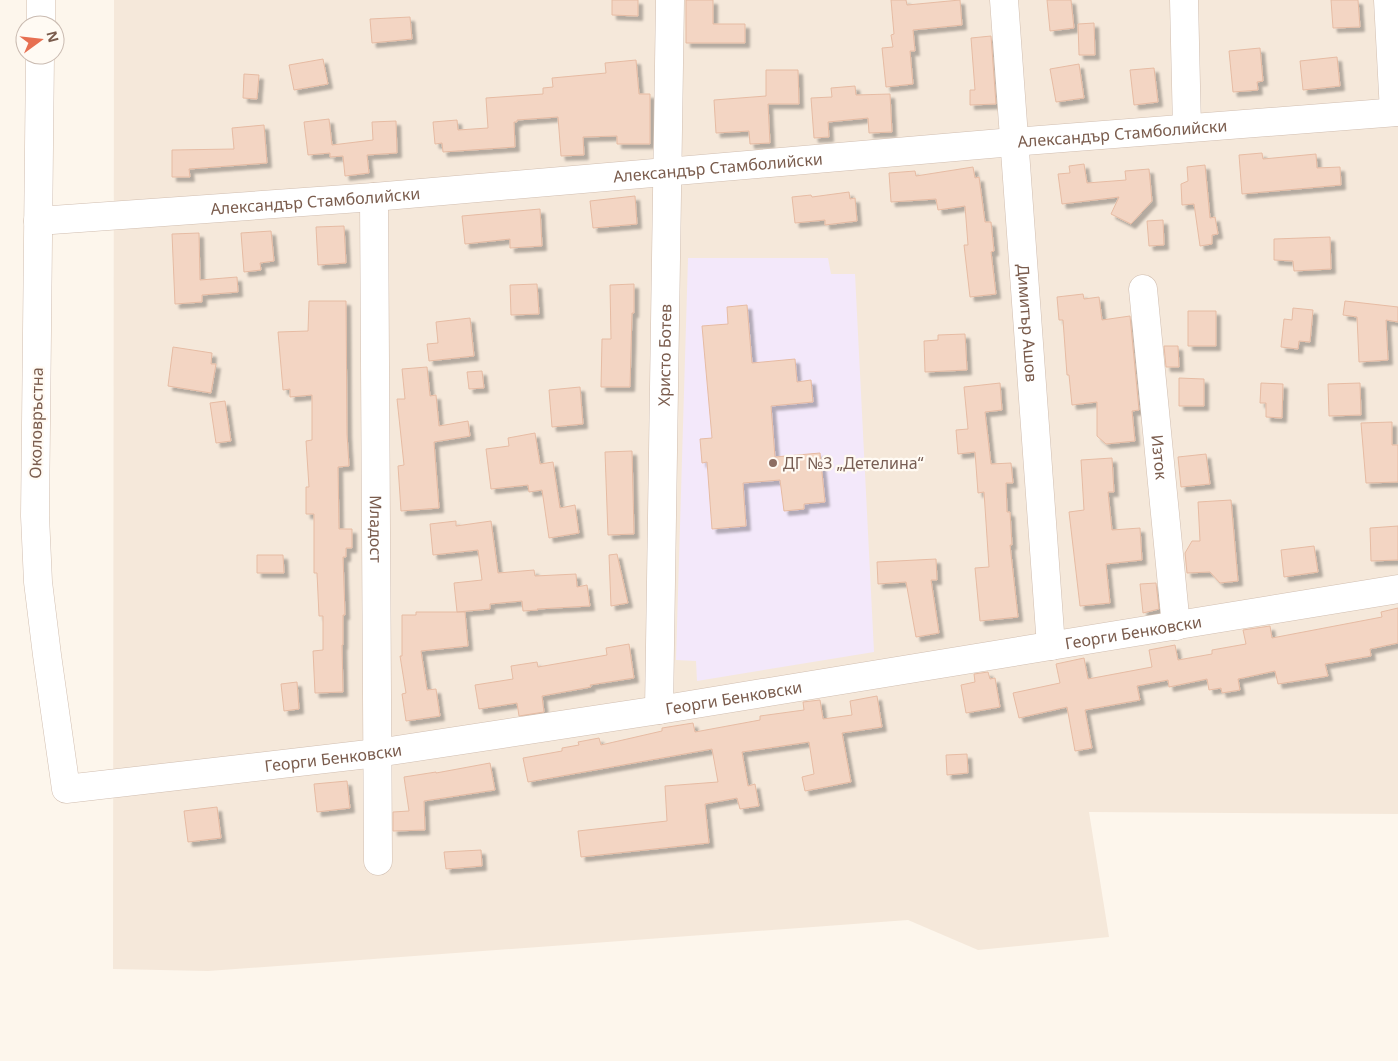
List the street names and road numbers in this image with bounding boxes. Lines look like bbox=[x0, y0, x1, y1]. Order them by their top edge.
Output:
street label: Александър Стамболийски bbox=[1017, 114, 1228, 153]
street label: Александър Стамболийски bbox=[612, 147, 824, 187]
street label: Александър Стамболийски bbox=[210, 182, 421, 220]
street label: Димитър Ашов bbox=[1012, 263, 1043, 383]
street label: Христо Ботев bbox=[653, 304, 676, 406]
street label: Околовръстна bbox=[24, 367, 48, 479]
street label: Изток bbox=[1146, 434, 1173, 481]
street label: Младост bbox=[365, 495, 387, 563]
street label: Георги Бенковски bbox=[1063, 610, 1203, 654]
street label: Георги Бенковски bbox=[664, 676, 804, 720]
street label: Георги Бенковски bbox=[263, 738, 403, 777]

